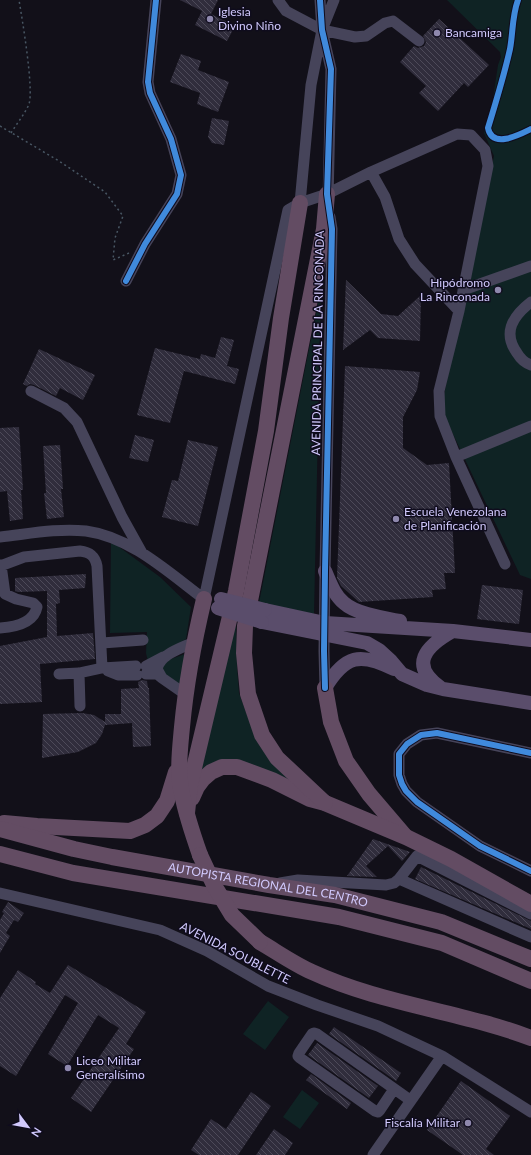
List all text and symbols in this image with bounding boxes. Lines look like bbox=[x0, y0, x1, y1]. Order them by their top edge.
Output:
place label: Iglesia Divino Niño bbox=[218, 4, 281, 33]
marker: Iglesia Divino Niño bbox=[205, 14, 215, 24]
place label: Bancamiga bbox=[445, 25, 502, 40]
marker: Bancamiga bbox=[432, 28, 442, 38]
street label: AVENIDA PRINCIPAL DE LA RINCONADA bbox=[308, 230, 327, 456]
place label: Hipódromo La Rinconada bbox=[420, 275, 490, 304]
marker: Hipódromo La Rinconada bbox=[493, 285, 503, 295]
place label: Escuela Venezolana de Planificación bbox=[404, 504, 506, 533]
marker: Escuela Venezolana de Planificación bbox=[391, 514, 401, 524]
street label: AUTOPISTA REGIONAL DEL CENTRO bbox=[167, 859, 370, 910]
street label: AVENIDA SOUBLETTE bbox=[178, 918, 293, 987]
place label: Liceo Militar Generalísimo bbox=[76, 1053, 145, 1082]
marker: Liceo Militar Generalísimo bbox=[63, 1063, 73, 1073]
north arrow bbox=[8, 1107, 48, 1147]
place label: Fiscalía Militar bbox=[384, 1115, 461, 1130]
marker: Fiscalía Militar bbox=[463, 1118, 473, 1128]
text: N bbox=[29, 1126, 45, 1140]

